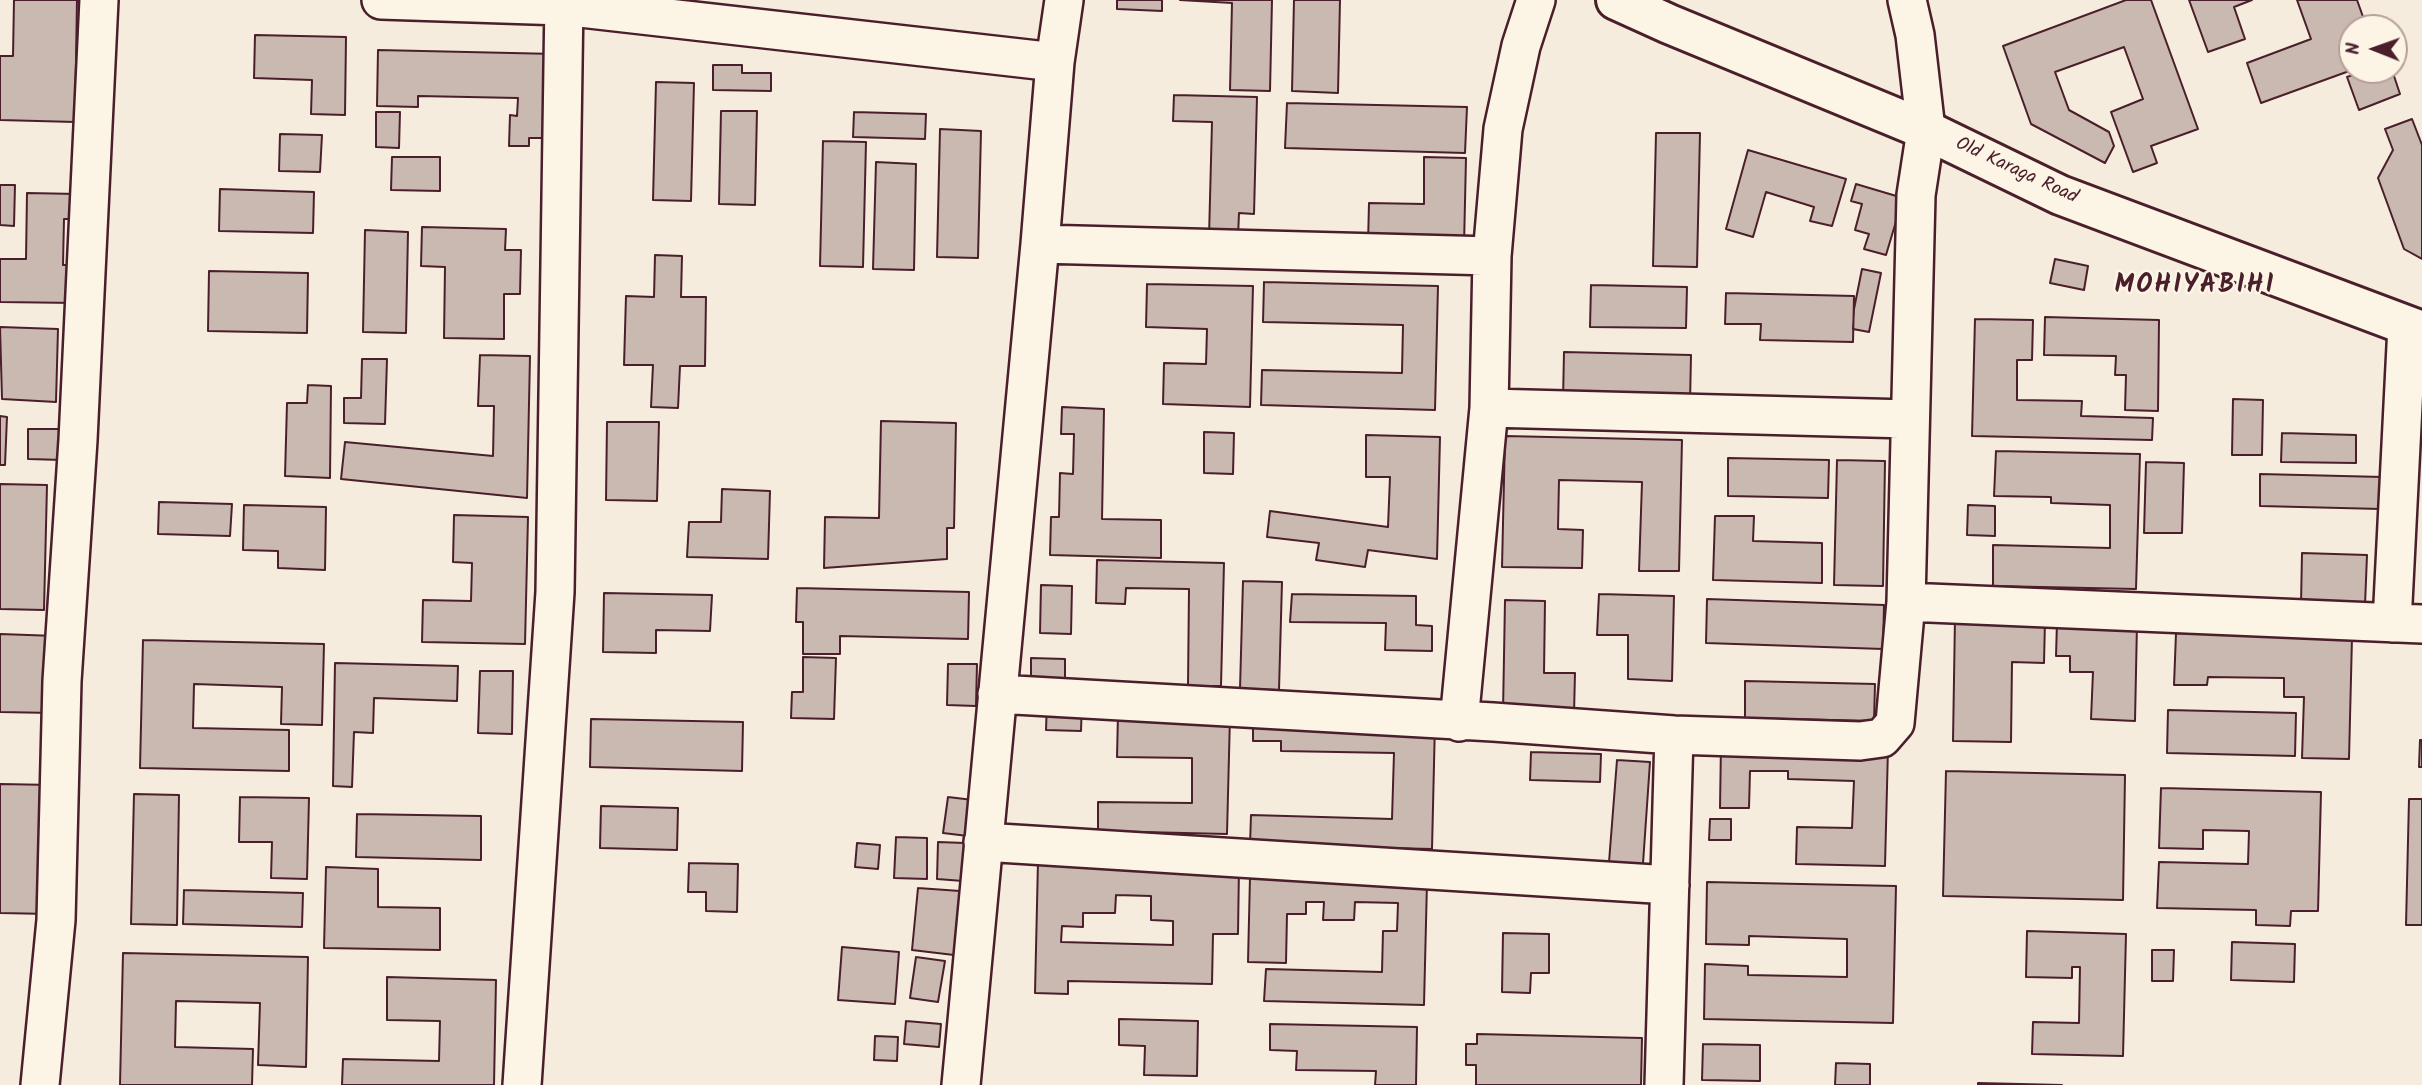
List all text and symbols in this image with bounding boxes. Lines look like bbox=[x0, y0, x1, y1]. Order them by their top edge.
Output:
north arrow bbox=[2338, 14, 2408, 84]
text: N bbox=[2339, 42, 2369, 55]
street label: Old Karaga Road bbox=[1951, 134, 2081, 210]
district label: MOHIYABIHI bbox=[2116, 272, 2274, 304]

